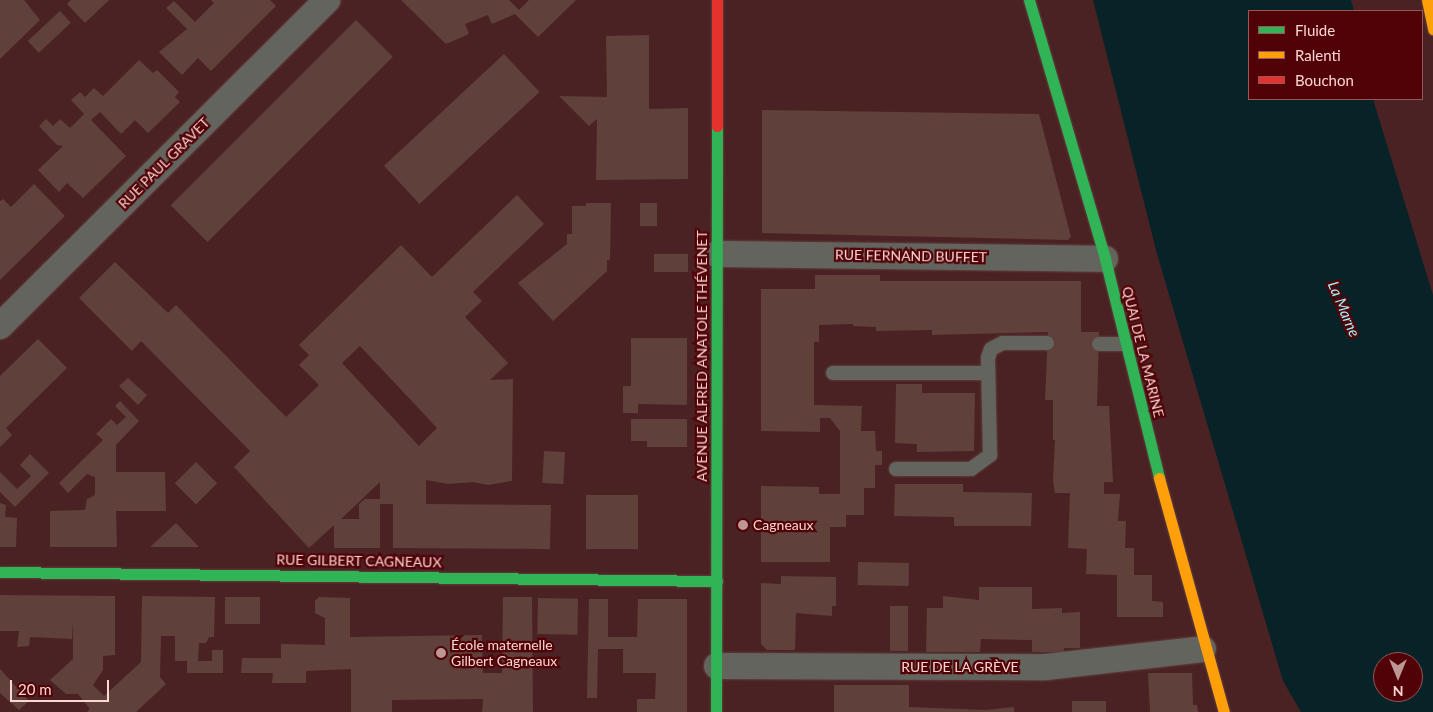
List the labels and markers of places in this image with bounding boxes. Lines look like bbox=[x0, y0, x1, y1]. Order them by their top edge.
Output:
place label: Cagneaux bbox=[753, 517, 814, 533]
marker: Cagneaux bbox=[737, 519, 749, 531]
place label: École maternelle Gilbert Cagneaux bbox=[451, 637, 557, 670]
marker: École maternelle Gilbert Cagneaux bbox=[435, 647, 447, 659]

